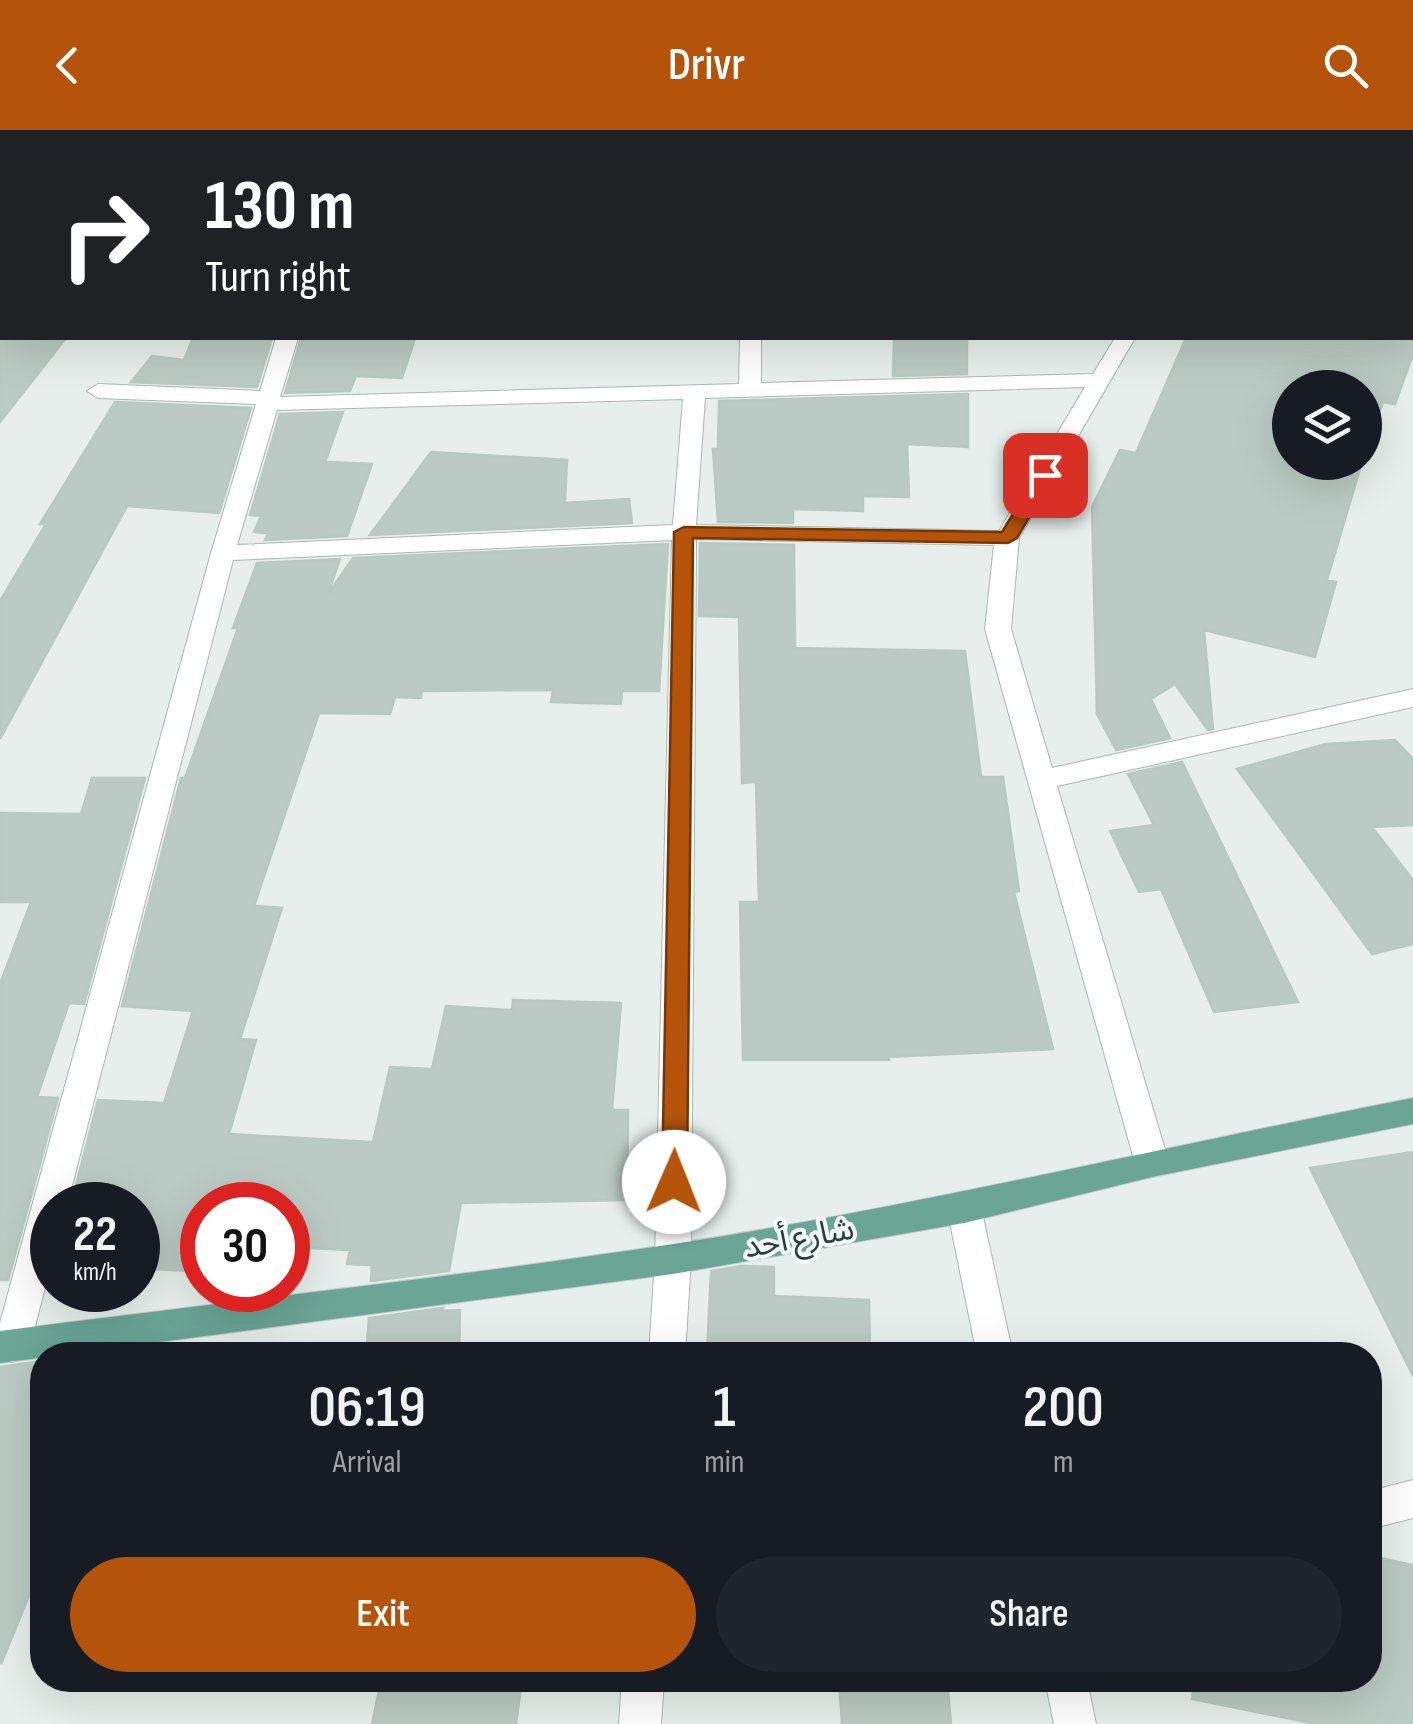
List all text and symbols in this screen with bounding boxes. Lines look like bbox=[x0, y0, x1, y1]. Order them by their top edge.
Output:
icon: back bbox=[40, 38, 95, 93]
text: Drivr bbox=[668, 38, 745, 93]
icon: search bbox=[1318, 38, 1373, 93]
text: 130 m bbox=[205, 165, 354, 249]
icon: right bbox=[40, 170, 170, 300]
text: Turn right bbox=[205, 250, 351, 305]
map controls bbox=[1272, 370, 1382, 480]
button: layers bbox=[1272, 370, 1382, 480]
pin bbox=[1003, 433, 1088, 518]
icon: arrive bbox=[1018, 448, 1073, 503]
position arrow bbox=[622, 1130, 726, 1234]
speed limit sign: 30 bbox=[180, 1182, 310, 1312]
text: 22 bbox=[73, 1205, 117, 1265]
street label: شارع أحد bbox=[741, 1209, 858, 1270]
text: km/h bbox=[73, 1257, 117, 1288]
text: 06:19 bbox=[308, 1372, 426, 1444]
text: 1 bbox=[713, 1372, 736, 1444]
text: 200 bbox=[1023, 1372, 1104, 1444]
text: Arrival bbox=[333, 1443, 402, 1482]
text: min bbox=[704, 1443, 744, 1482]
text: m bbox=[1053, 1443, 1073, 1482]
button: Exit bbox=[70, 1557, 696, 1672]
button: Share bbox=[716, 1557, 1342, 1672]

